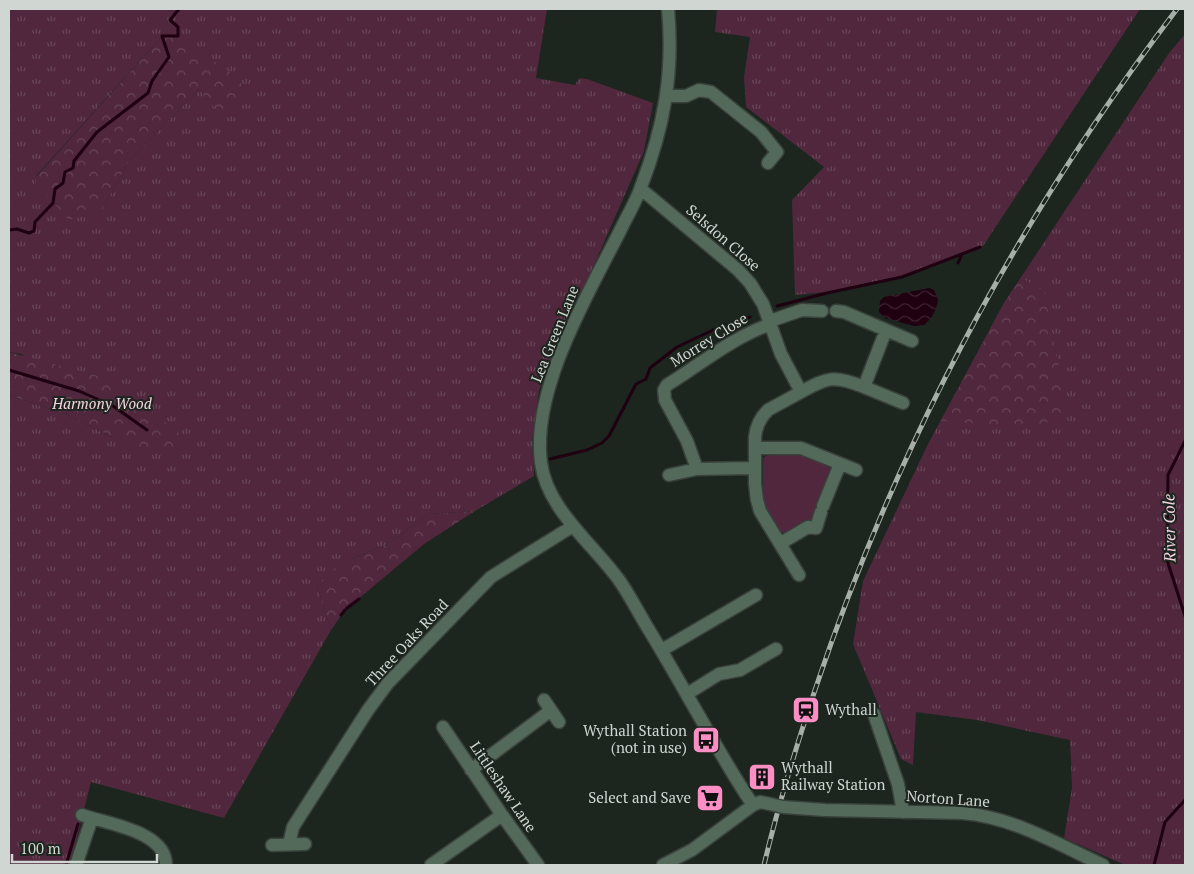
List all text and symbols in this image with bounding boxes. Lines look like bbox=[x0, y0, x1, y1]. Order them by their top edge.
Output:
street label: Selsdon Close bbox=[682, 199, 765, 275]
street label: Lea Green Lane bbox=[526, 282, 583, 385]
street label: Morrey Close bbox=[666, 307, 751, 371]
park label: Harmony Wood bbox=[51, 393, 153, 413]
water label: River Cole bbox=[1157, 494, 1181, 563]
street label: Three Oaks Road bbox=[361, 594, 452, 690]
station icon: Wythall bbox=[791, 695, 821, 725]
place label: Wythall bbox=[825, 699, 877, 719]
place label: Wythall Station (not in use) bbox=[583, 720, 687, 757]
bus stop icon: Wythall Station (not in use) bbox=[691, 725, 721, 755]
street label: Littleshaw Lane bbox=[466, 737, 542, 836]
place label: Wythall Railway Station bbox=[781, 757, 885, 794]
building icon: Wythall Railway Station bbox=[747, 762, 777, 792]
supermarket icon: Select and Save bbox=[695, 783, 725, 813]
street label: Norton Lane bbox=[906, 785, 991, 811]
place label: Select and Save bbox=[588, 787, 691, 807]
scale bar bbox=[12, 832, 158, 864]
text: 100 m bbox=[20, 838, 61, 858]

